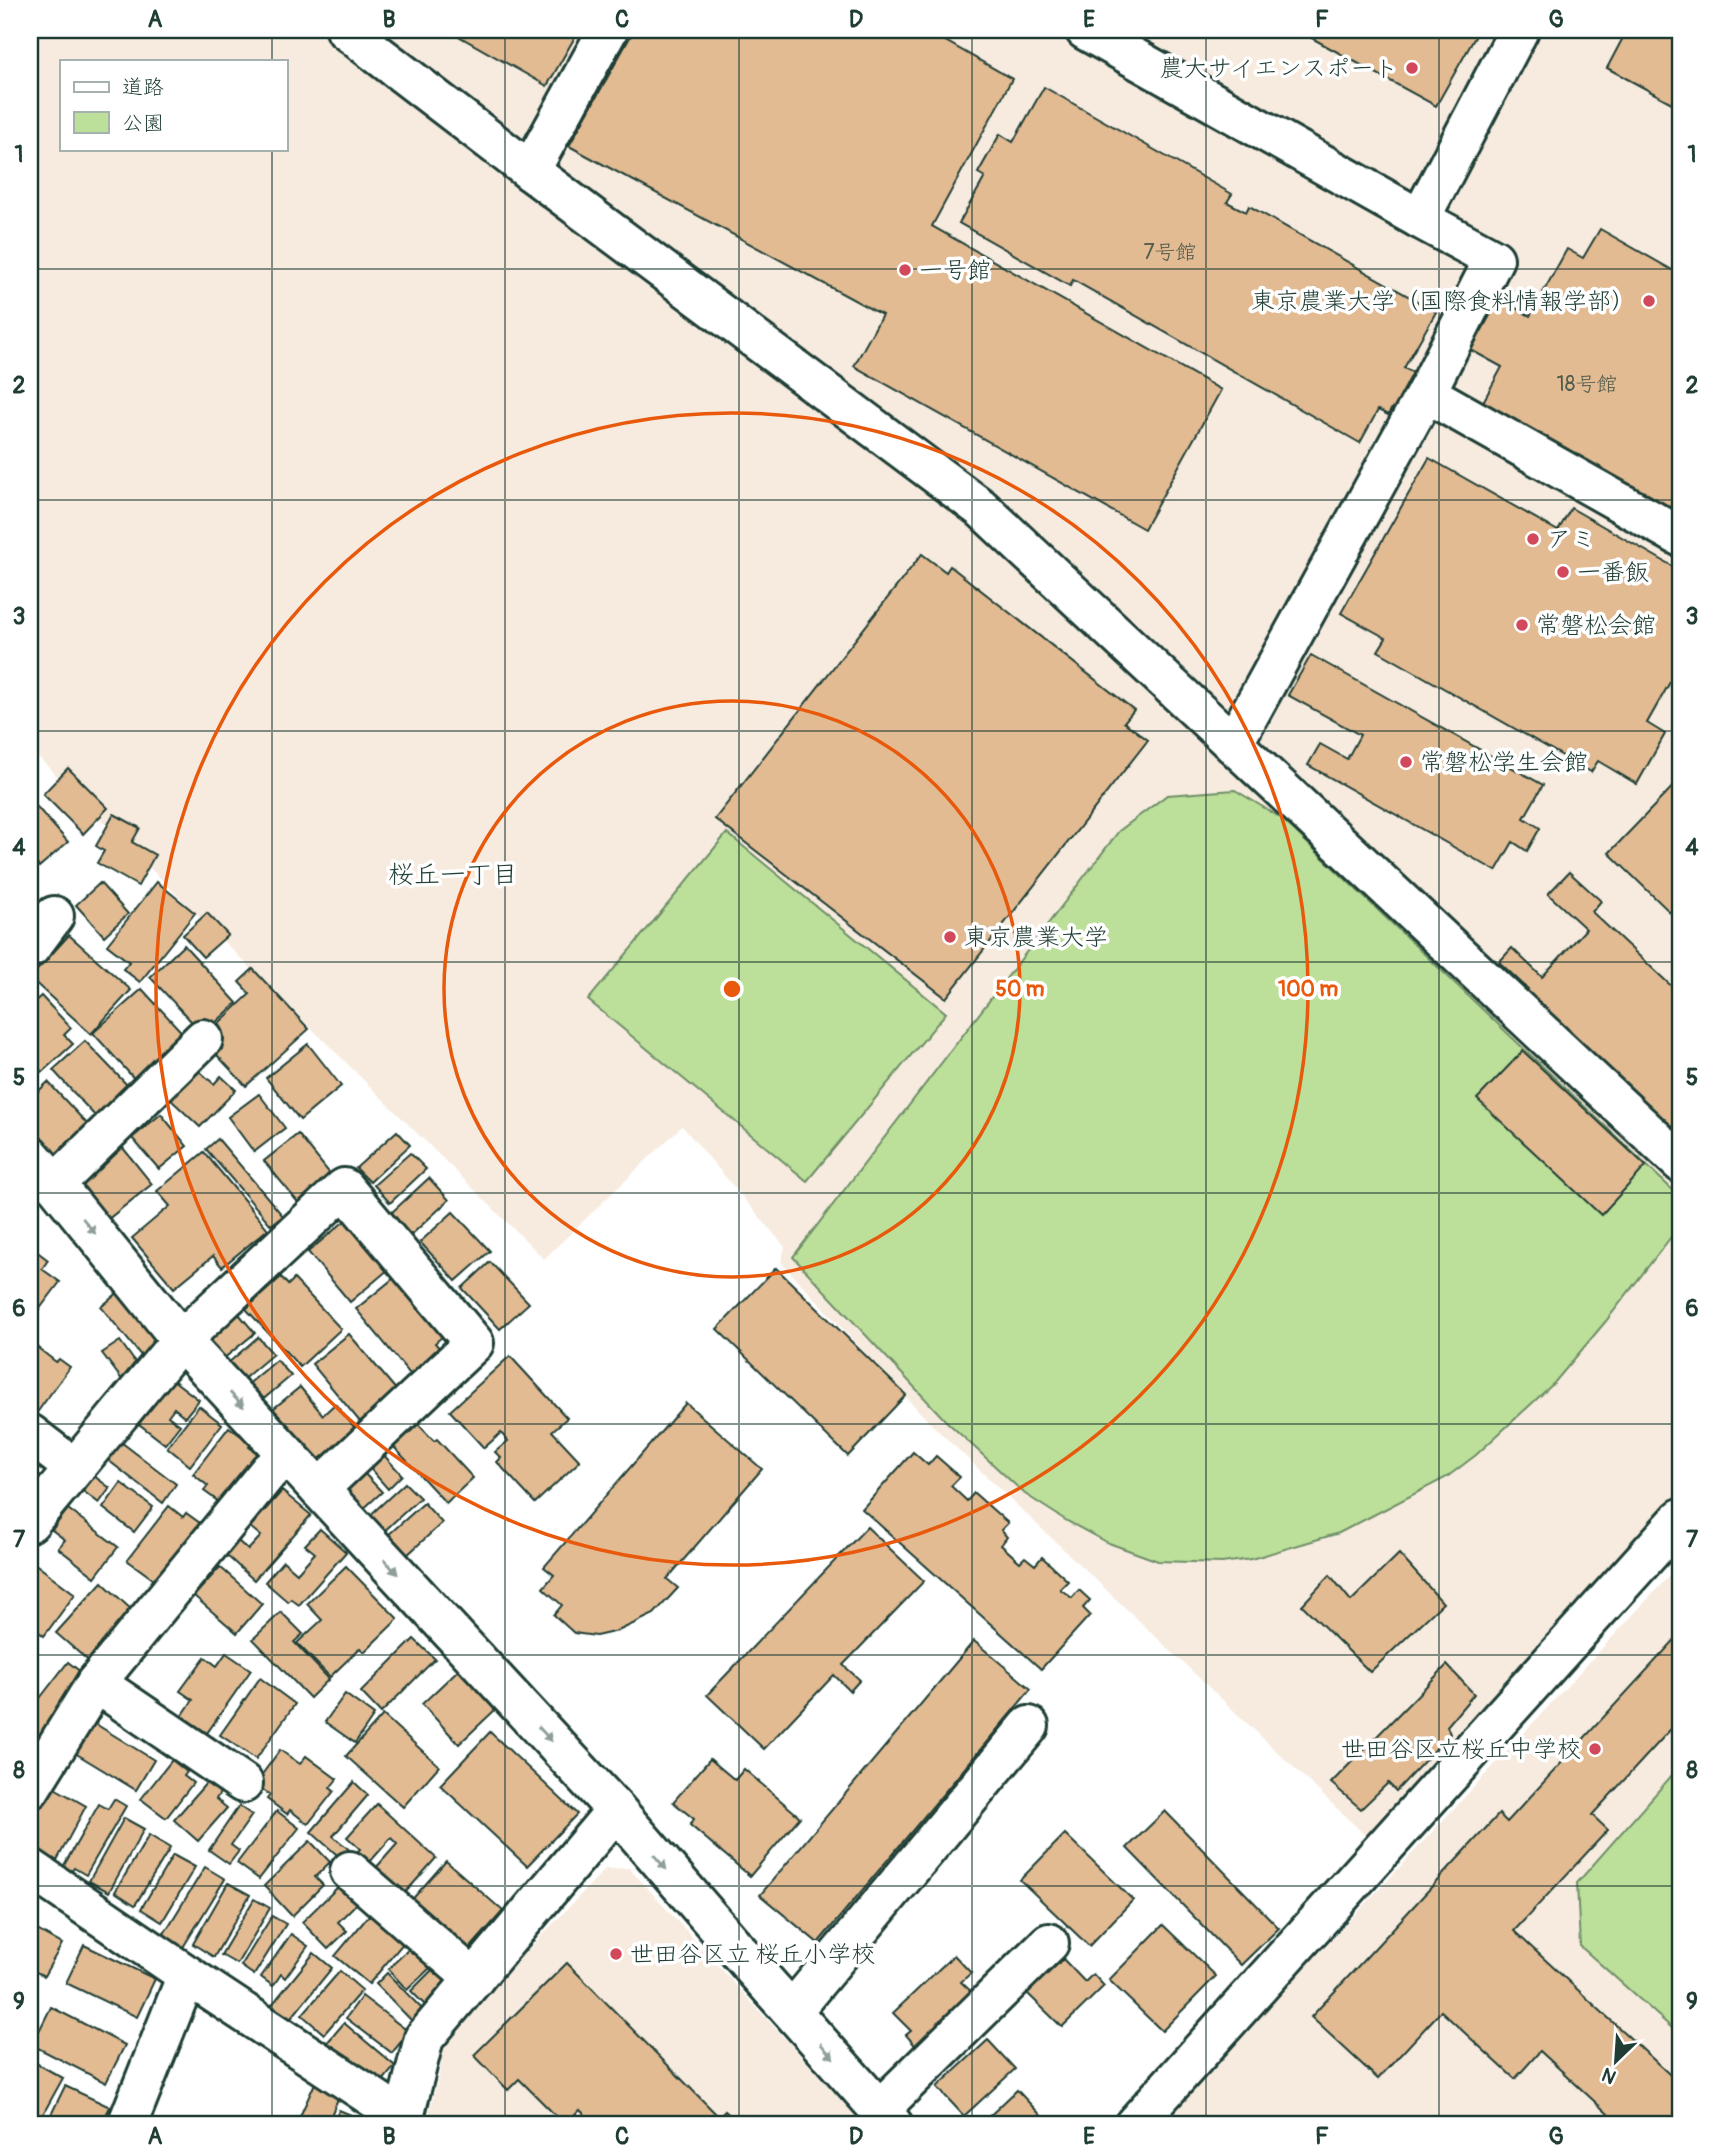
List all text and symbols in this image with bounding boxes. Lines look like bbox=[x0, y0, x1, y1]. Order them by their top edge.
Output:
text: A bbox=[148, 5, 163, 34]
text: B bbox=[382, 5, 396, 34]
text: C bbox=[615, 5, 629, 34]
text: D bbox=[849, 5, 863, 34]
text: E bbox=[1083, 5, 1095, 34]
text: F bbox=[1315, 5, 1329, 34]
text: G bbox=[1548, 5, 1564, 34]
place label: 農大サイエンスポート bbox=[1159, 54, 1398, 83]
legend bbox=[60, 60, 287, 150]
marker: 農大サイエンスポート bbox=[1404, 60, 1420, 76]
text: 道路 bbox=[122, 74, 164, 101]
text: 公園 bbox=[122, 110, 164, 137]
text: 1 bbox=[15, 140, 24, 169]
text: 1 bbox=[1688, 140, 1697, 169]
house number: 7号館 bbox=[1143, 239, 1197, 266]
place label: 一号館 bbox=[919, 256, 991, 285]
marker: 一号館 bbox=[897, 262, 913, 278]
place label: 東京農業大学（国際食料情報学部） bbox=[1251, 287, 1635, 316]
marker: 東京農業大学（国際食料情報学部） bbox=[1641, 293, 1657, 309]
text: 2 bbox=[13, 371, 26, 400]
house number: 18号館 bbox=[1557, 371, 1617, 398]
text: 2 bbox=[1686, 371, 1699, 400]
place label: アミ bbox=[1547, 525, 1595, 554]
marker: アミ bbox=[1525, 531, 1541, 547]
place label: 一番飯 bbox=[1577, 558, 1649, 587]
marker: 一番飯 bbox=[1555, 564, 1571, 580]
text: 3 bbox=[13, 602, 25, 631]
text: 3 bbox=[1686, 602, 1698, 631]
place label: 常磐松会館 bbox=[1536, 611, 1656, 640]
marker: 常磐松会館 bbox=[1514, 617, 1530, 633]
place label: 常磐松学生会館 bbox=[1420, 748, 1588, 777]
marker: 常磐松学生会館 bbox=[1398, 754, 1414, 770]
text: 4 bbox=[12, 833, 26, 862]
text: 4 bbox=[1685, 833, 1699, 862]
district label: 桜丘一丁目 bbox=[388, 859, 518, 891]
place label: 東京農業大学 bbox=[964, 923, 1108, 952]
marker: 東京農業大学 bbox=[942, 929, 958, 945]
text: 50 m bbox=[996, 976, 1045, 1003]
text: 100 m bbox=[1278, 976, 1338, 1003]
centre of rings bbox=[720, 977, 744, 1001]
text: 5 bbox=[13, 1063, 25, 1092]
text: 5 bbox=[1686, 1063, 1698, 1092]
one-way arrow bbox=[82, 1217, 97, 1235]
text: 6 bbox=[12, 1294, 26, 1323]
text: 6 bbox=[1685, 1294, 1699, 1323]
one-way arrow bbox=[228, 1391, 244, 1408]
text: 7 bbox=[13, 1525, 26, 1554]
text: 7 bbox=[1686, 1525, 1699, 1554]
one-way arrow bbox=[383, 1558, 399, 1576]
one-way arrow bbox=[537, 1725, 553, 1742]
place label: 世田谷区立桜丘中学校 bbox=[1341, 1735, 1581, 1764]
marker: 世田谷区立桜丘中学校 bbox=[1587, 1741, 1603, 1757]
text: 8 bbox=[13, 1756, 25, 1785]
text: 8 bbox=[1686, 1756, 1698, 1785]
one-way arrow bbox=[652, 1853, 667, 1870]
place label: 世田谷区立 桜丘小学校 bbox=[630, 1940, 875, 1969]
marker: 世田谷区立 桜丘小学校 bbox=[608, 1946, 624, 1962]
text: 9 bbox=[13, 1987, 25, 2016]
text: 9 bbox=[1686, 1987, 1698, 2016]
north arrow bbox=[1582, 2025, 1652, 2096]
one-way arrow bbox=[819, 2042, 834, 2059]
text: N bbox=[1598, 2062, 1620, 2089]
text: A bbox=[148, 2122, 163, 2151]
text: B bbox=[382, 2122, 396, 2151]
text: C bbox=[615, 2122, 629, 2151]
text: D bbox=[849, 2122, 863, 2151]
text: E bbox=[1083, 2122, 1095, 2151]
text: F bbox=[1315, 2122, 1329, 2151]
text: G bbox=[1548, 2122, 1564, 2151]

